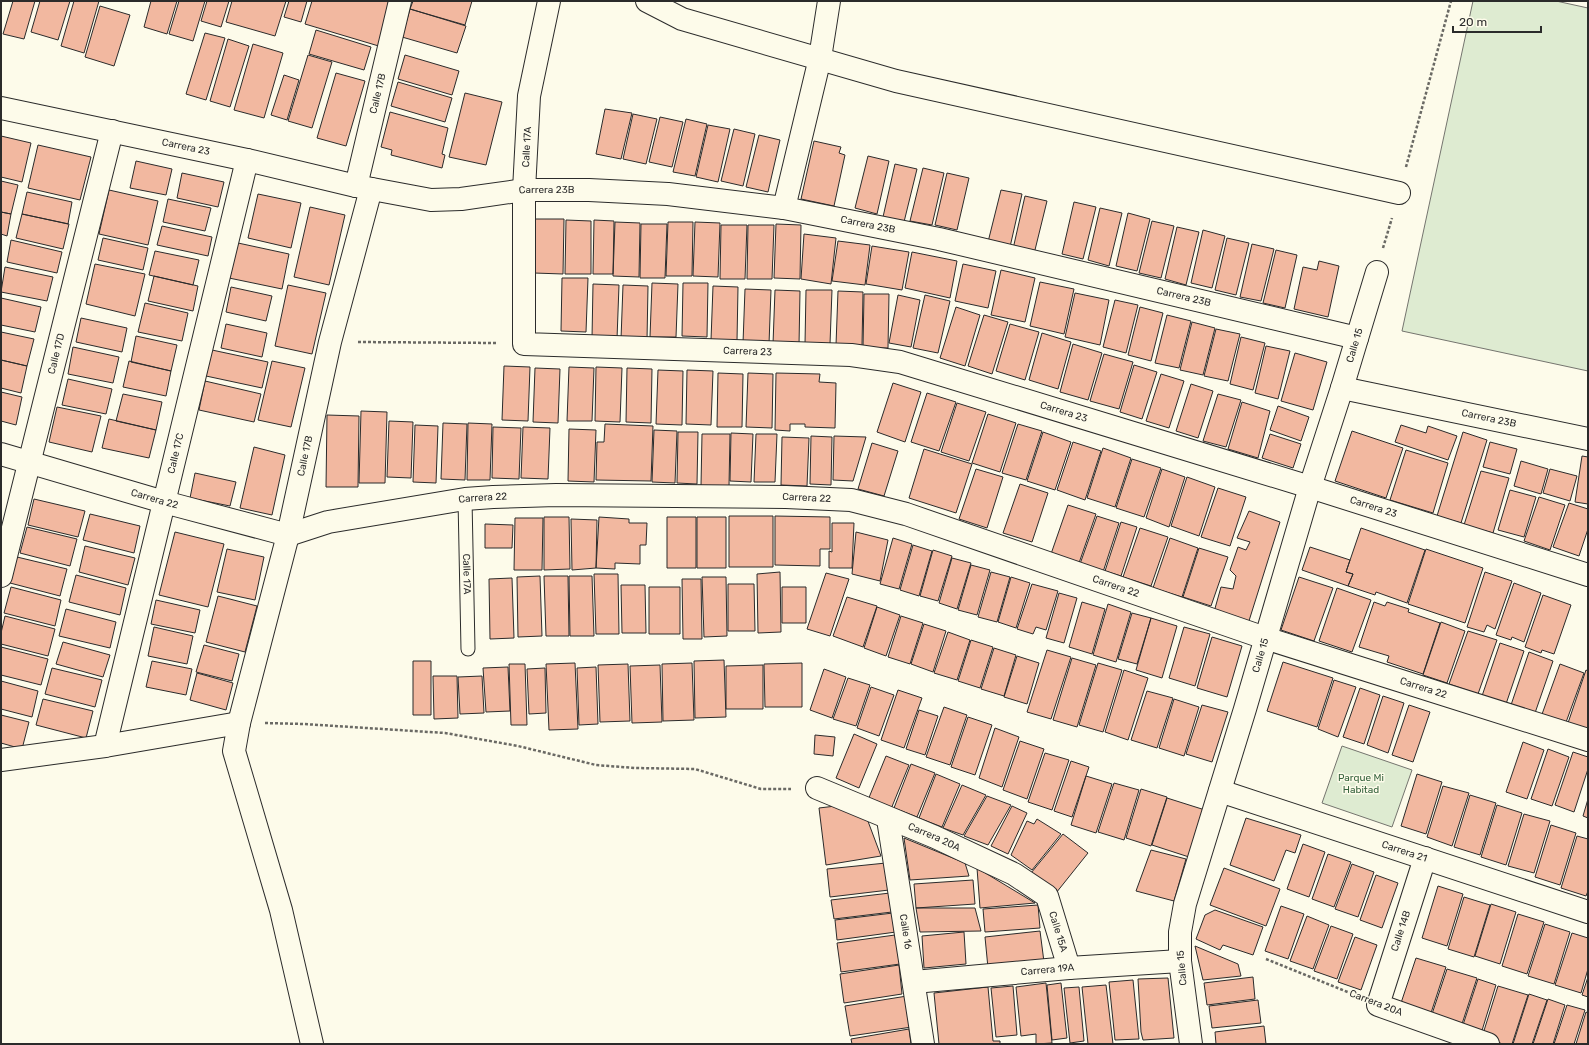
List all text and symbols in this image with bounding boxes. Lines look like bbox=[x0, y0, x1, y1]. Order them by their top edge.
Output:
scale bar bbox=[1453, 8, 1541, 34]
text: 20 m bbox=[1459, 15, 1487, 29]
street label: Calle 17B bbox=[367, 72, 389, 115]
street label: Calle 17A bbox=[520, 126, 534, 168]
street label: Carrera 23 bbox=[161, 136, 211, 158]
street label: Carrera 23B bbox=[518, 184, 575, 197]
street label: Carrera 23B bbox=[840, 213, 897, 236]
street label: Carrera 23B bbox=[1155, 285, 1213, 309]
street label: Calle 15 bbox=[1344, 327, 1366, 364]
street label: Calle 17D bbox=[46, 332, 67, 375]
street label: Carrera 23 bbox=[723, 345, 772, 358]
street label: Carrera 23 bbox=[1039, 399, 1089, 425]
street label: Carrera 23B bbox=[1460, 407, 1518, 430]
street label: Calle 17C bbox=[165, 432, 187, 475]
street label: Calle 17B bbox=[295, 434, 316, 477]
street label: Carrera 22 bbox=[129, 487, 180, 512]
street label: Carrera 22 bbox=[457, 491, 507, 506]
street label: Carrera 22 bbox=[782, 491, 831, 505]
street label: Carrera 23 bbox=[1348, 494, 1399, 520]
street label: Calle 17A bbox=[460, 553, 473, 595]
street label: Carrera 22 bbox=[1091, 573, 1141, 600]
street label: Calle 15 bbox=[1250, 637, 1271, 674]
street label: Carrera 22 bbox=[1398, 675, 1449, 701]
park label: Parque Mi Habitad bbox=[1338, 772, 1384, 796]
street label: Carrera 20A bbox=[906, 820, 962, 854]
street label: Carrera 21 bbox=[1380, 839, 1429, 865]
street label: Calle 14B bbox=[1389, 909, 1413, 953]
street label: Calle 15A bbox=[1046, 910, 1070, 954]
street label: Calle 16 bbox=[897, 913, 914, 950]
street label: Calle 15 bbox=[1174, 950, 1190, 986]
street label: Carrera 19A bbox=[1020, 962, 1075, 978]
street label: Carrera 20A bbox=[1348, 987, 1405, 1019]

